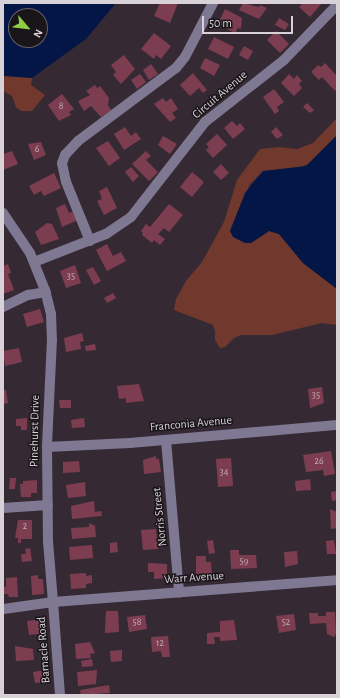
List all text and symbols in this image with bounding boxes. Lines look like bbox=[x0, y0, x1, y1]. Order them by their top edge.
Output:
north arrow bbox=[8, 8, 48, 48]
scale bar bbox=[204, 8, 295, 34]
text: 50 m bbox=[209, 17, 232, 29]
text: N bbox=[32, 27, 45, 39]
street label: Circuit Avenue bbox=[190, 68, 250, 122]
house number: 8 bbox=[59, 101, 63, 113]
house number: 6 bbox=[35, 144, 39, 156]
house number: 35 bbox=[67, 271, 75, 283]
house number: 35 bbox=[312, 390, 320, 402]
street label: Pinehurst Drive bbox=[27, 395, 43, 467]
street label: Franconia Avenue bbox=[149, 413, 233, 435]
house number: 26 bbox=[314, 456, 324, 468]
house number: 34 bbox=[220, 467, 228, 479]
street label: Norris Street bbox=[150, 487, 170, 547]
house number: 2 bbox=[23, 521, 27, 533]
house number: 59 bbox=[240, 556, 248, 568]
street label: Warr Avenue bbox=[163, 569, 225, 587]
street label: Barnacle Road bbox=[35, 616, 53, 684]
house number: 58 bbox=[133, 617, 141, 629]
house number: 52 bbox=[282, 617, 290, 629]
house number: 12 bbox=[156, 638, 164, 650]

